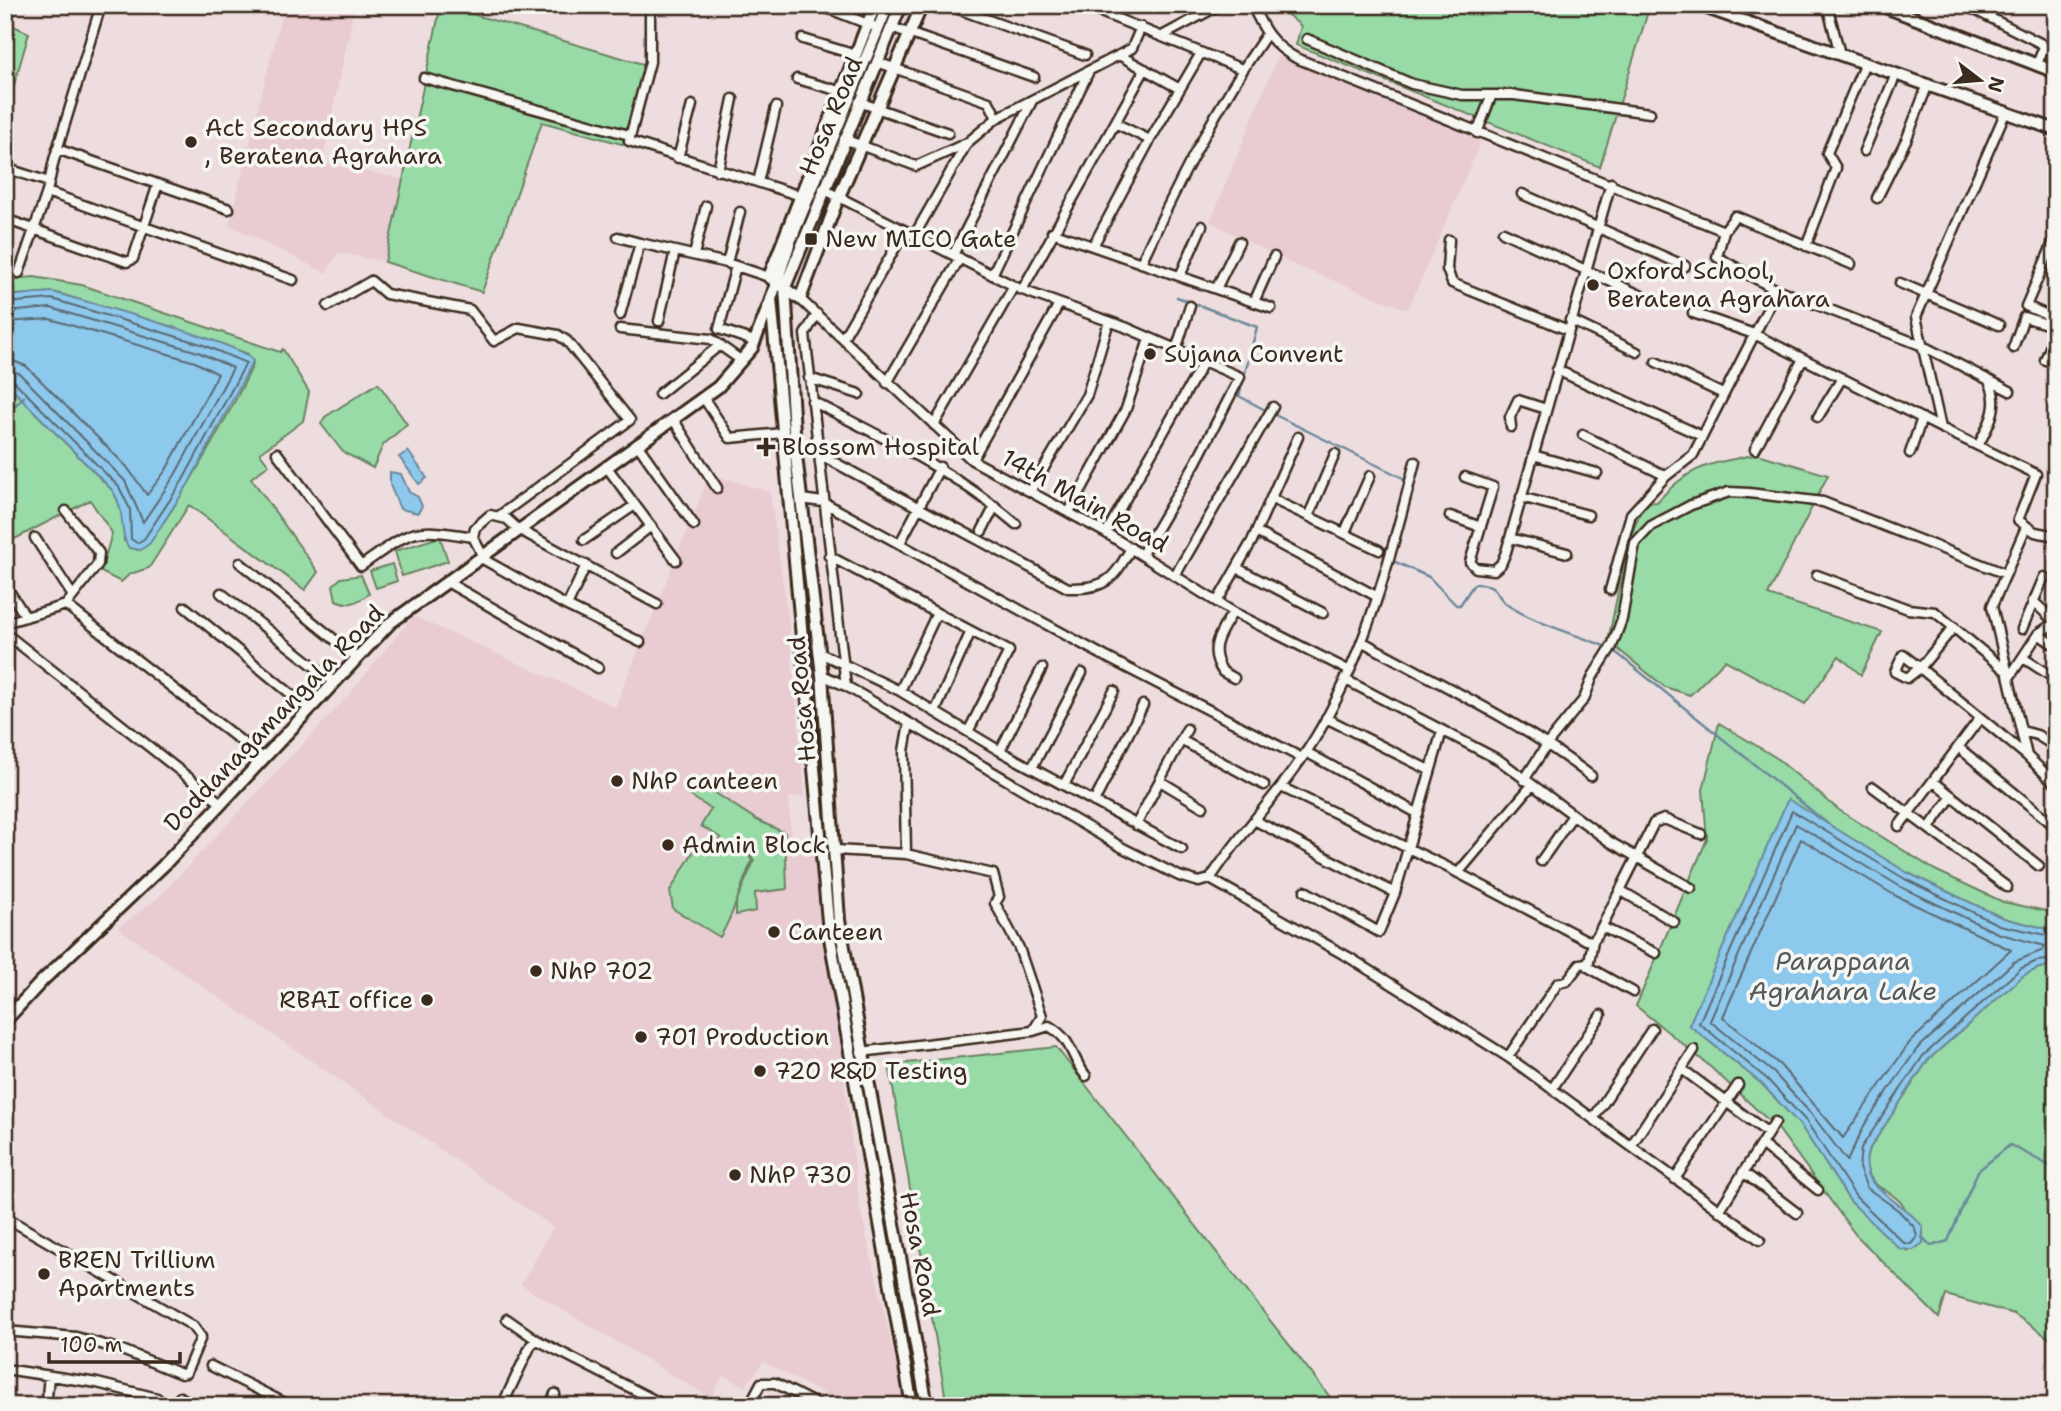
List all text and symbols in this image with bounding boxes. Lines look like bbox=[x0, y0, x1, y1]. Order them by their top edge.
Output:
north arrow bbox=[1946, 46, 2016, 116]
street label: Hosa Road bbox=[792, 52, 870, 180]
text: N bbox=[1982, 74, 2010, 95]
place label: Act Secondary HPS , Beratena Agrahara bbox=[205, 112, 442, 172]
marker: Act Secondary HPS , Beratena Agrahara bbox=[183, 134, 199, 150]
place label: New MICO Gate bbox=[825, 223, 1017, 255]
marker: New MICO Gate bbox=[803, 231, 819, 247]
place label: Oxford School, Beratena Agrahara bbox=[1607, 255, 1830, 315]
marker: Oxford School, Beratena Agrahara bbox=[1585, 277, 1601, 293]
place label: Sujana Convent bbox=[1164, 338, 1343, 370]
marker: Sujana Convent bbox=[1142, 346, 1158, 362]
place label: Blossom Hospital bbox=[782, 431, 980, 463]
marker: Blossom Hospital bbox=[756, 437, 776, 457]
street label: 14th Main Road bbox=[996, 442, 1174, 560]
street label: Doddanagamangala Road bbox=[157, 597, 391, 839]
street label: Hosa Road bbox=[781, 635, 823, 763]
place label: NhP canteen bbox=[631, 765, 778, 797]
marker: NhP canteen bbox=[609, 773, 625, 789]
place label: Admin Block bbox=[682, 829, 826, 861]
marker: Admin Block bbox=[660, 837, 676, 853]
place label: Canteen bbox=[788, 916, 883, 948]
marker: Canteen bbox=[766, 924, 782, 940]
water label: Parappana Agrahara Lake bbox=[1749, 943, 1937, 1008]
place label: NhP 702 bbox=[550, 955, 653, 987]
marker: NhP 702 bbox=[528, 963, 544, 979]
place label: RBAI office bbox=[279, 984, 413, 1016]
marker: RBAI office bbox=[419, 992, 435, 1008]
place label: 701 Production bbox=[655, 1021, 829, 1053]
marker: 701 Production bbox=[633, 1029, 649, 1045]
place label: 720 R&D Testing bbox=[774, 1055, 967, 1087]
marker: 720 R&D Testing bbox=[752, 1063, 768, 1079]
place label: NhP 730 bbox=[749, 1159, 852, 1191]
marker: NhP 730 bbox=[727, 1167, 743, 1183]
street label: Hosa Road bbox=[892, 1189, 948, 1319]
place label: BREN Trillium Apartments bbox=[58, 1244, 215, 1304]
marker: BREN Trillium Apartments bbox=[36, 1266, 52, 1282]
scale bar bbox=[49, 1320, 180, 1364]
text: 100 m bbox=[60, 1331, 123, 1359]

